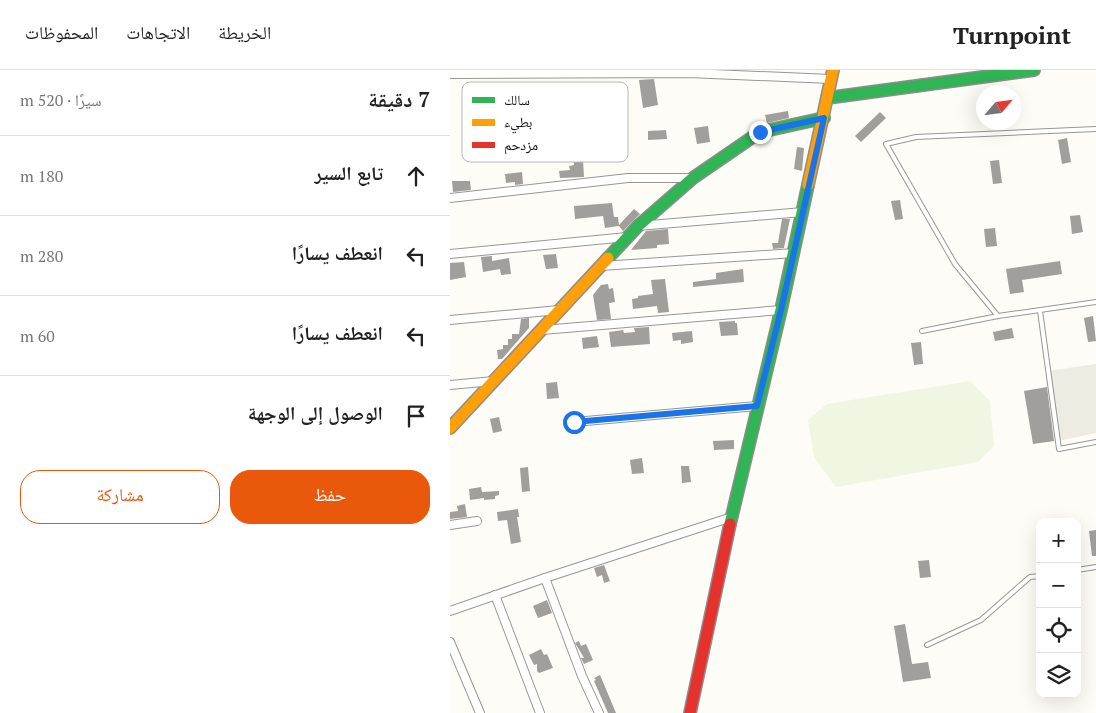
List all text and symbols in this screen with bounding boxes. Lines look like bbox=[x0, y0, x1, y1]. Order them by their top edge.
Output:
text: Turnpoint bbox=[953, 19, 1071, 51]
text: المحفوظات bbox=[25, 20, 98, 44]
text: الاتجاهات bbox=[126, 20, 190, 44]
text: الخريطة bbox=[218, 20, 271, 44]
legend bbox=[462, 82, 628, 162]
text: 7 دقيقة bbox=[368, 85, 430, 113]
north arrow bbox=[976, 85, 1021, 130]
text: سيرًا · 520 m bbox=[20, 89, 101, 111]
text: سالك bbox=[504, 90, 530, 109]
text: بطيء bbox=[504, 112, 533, 134]
route end bbox=[749, 121, 772, 144]
text: مزدحم bbox=[504, 135, 538, 155]
text: تابع السير bbox=[314, 160, 383, 185]
icon: ahead bbox=[402, 162, 430, 190]
text: 180 m bbox=[20, 165, 63, 187]
text: انعطف يسارًا bbox=[292, 240, 383, 265]
icon: left bbox=[402, 242, 430, 270]
text: 280 m bbox=[20, 245, 63, 267]
text: انعطف يسارًا bbox=[292, 320, 383, 345]
icon: left bbox=[402, 322, 430, 350]
text: 60 m bbox=[20, 325, 55, 347]
text: الوصول إلى الوجهة bbox=[248, 400, 383, 425]
icon: arrive bbox=[402, 402, 430, 430]
route start bbox=[563, 411, 586, 434]
button: مشاركة bbox=[20, 470, 220, 524]
button: حفظ bbox=[230, 470, 430, 524]
map controls bbox=[1036, 518, 1081, 698]
button: + bbox=[1036, 518, 1081, 563]
button: − bbox=[1036, 563, 1081, 608]
button: locate bbox=[1036, 608, 1081, 653]
button: layers bbox=[1036, 653, 1081, 698]

